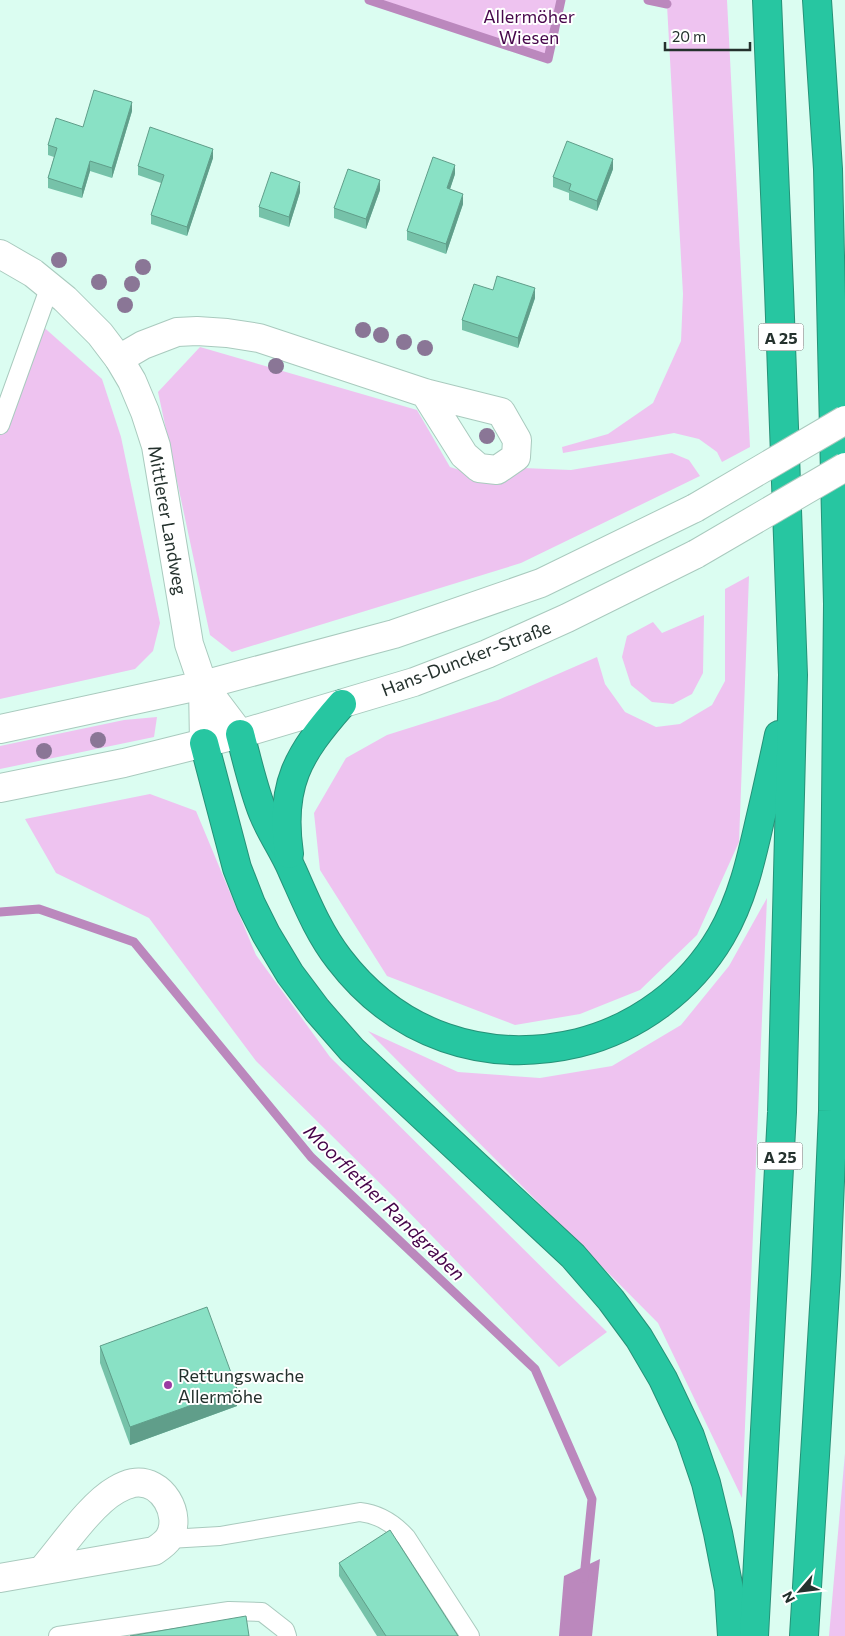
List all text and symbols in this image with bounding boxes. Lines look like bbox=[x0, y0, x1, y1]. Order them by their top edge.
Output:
park label: Allermöher Wiesen bbox=[483, 5, 575, 48]
scale bar bbox=[665, 20, 750, 52]
text: 20 m bbox=[672, 27, 706, 45]
road number: A 25 bbox=[758, 324, 804, 351]
street label: Mittlerer Landweg bbox=[144, 443, 192, 597]
street label: Hans-Duncker-Straße bbox=[378, 616, 554, 700]
water label: Moorflether Randgraben bbox=[300, 1119, 470, 1285]
road number: A 25 bbox=[758, 1142, 802, 1170]
place label: Rettungswache Allermöhe bbox=[178, 1364, 304, 1407]
marker: Rettungswache Allermöhe bbox=[162, 1379, 174, 1391]
north arrow bbox=[775, 1566, 825, 1616]
text: N bbox=[778, 1589, 798, 1606]

